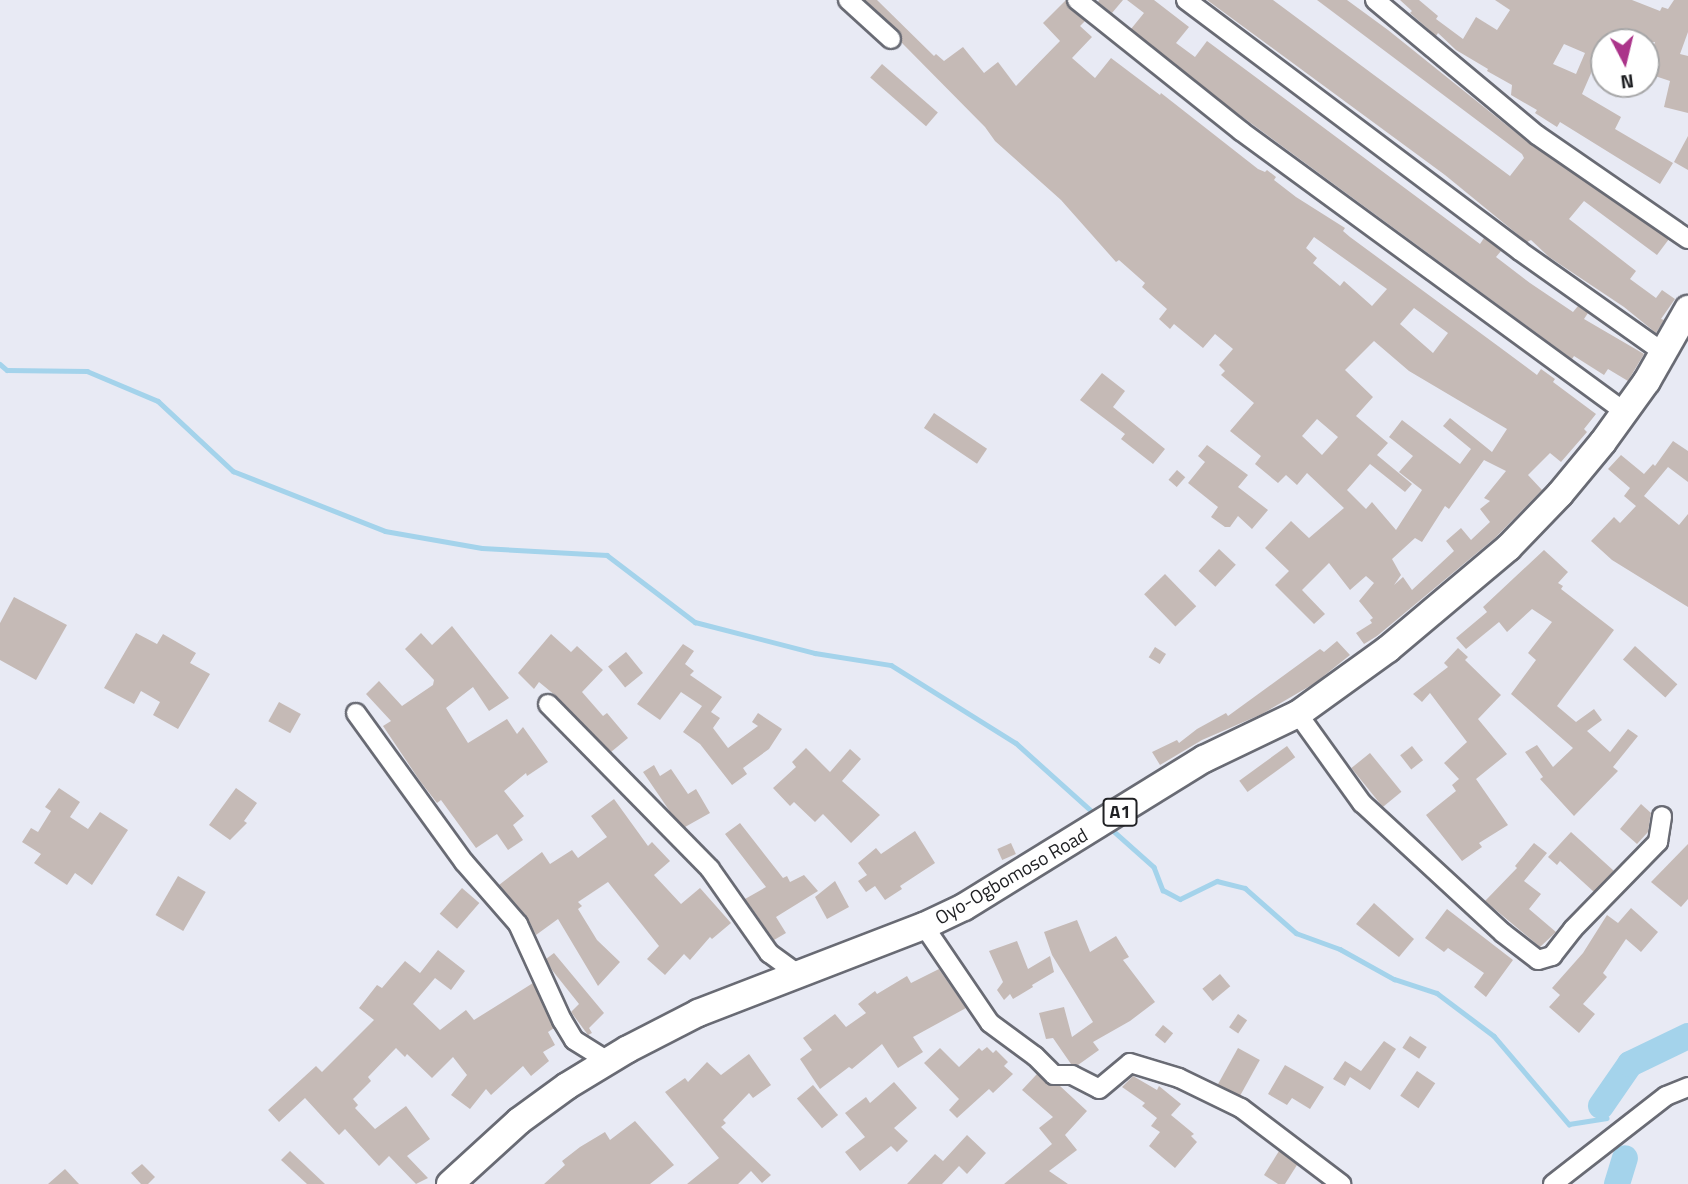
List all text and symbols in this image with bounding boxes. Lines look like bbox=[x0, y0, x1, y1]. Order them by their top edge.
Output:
north arrow bbox=[1590, 28, 1660, 98]
text: N bbox=[1619, 67, 1636, 98]
road number: A1 bbox=[1102, 798, 1138, 826]
street label: Oyo-Ogbomoso Road bbox=[931, 823, 1091, 929]

